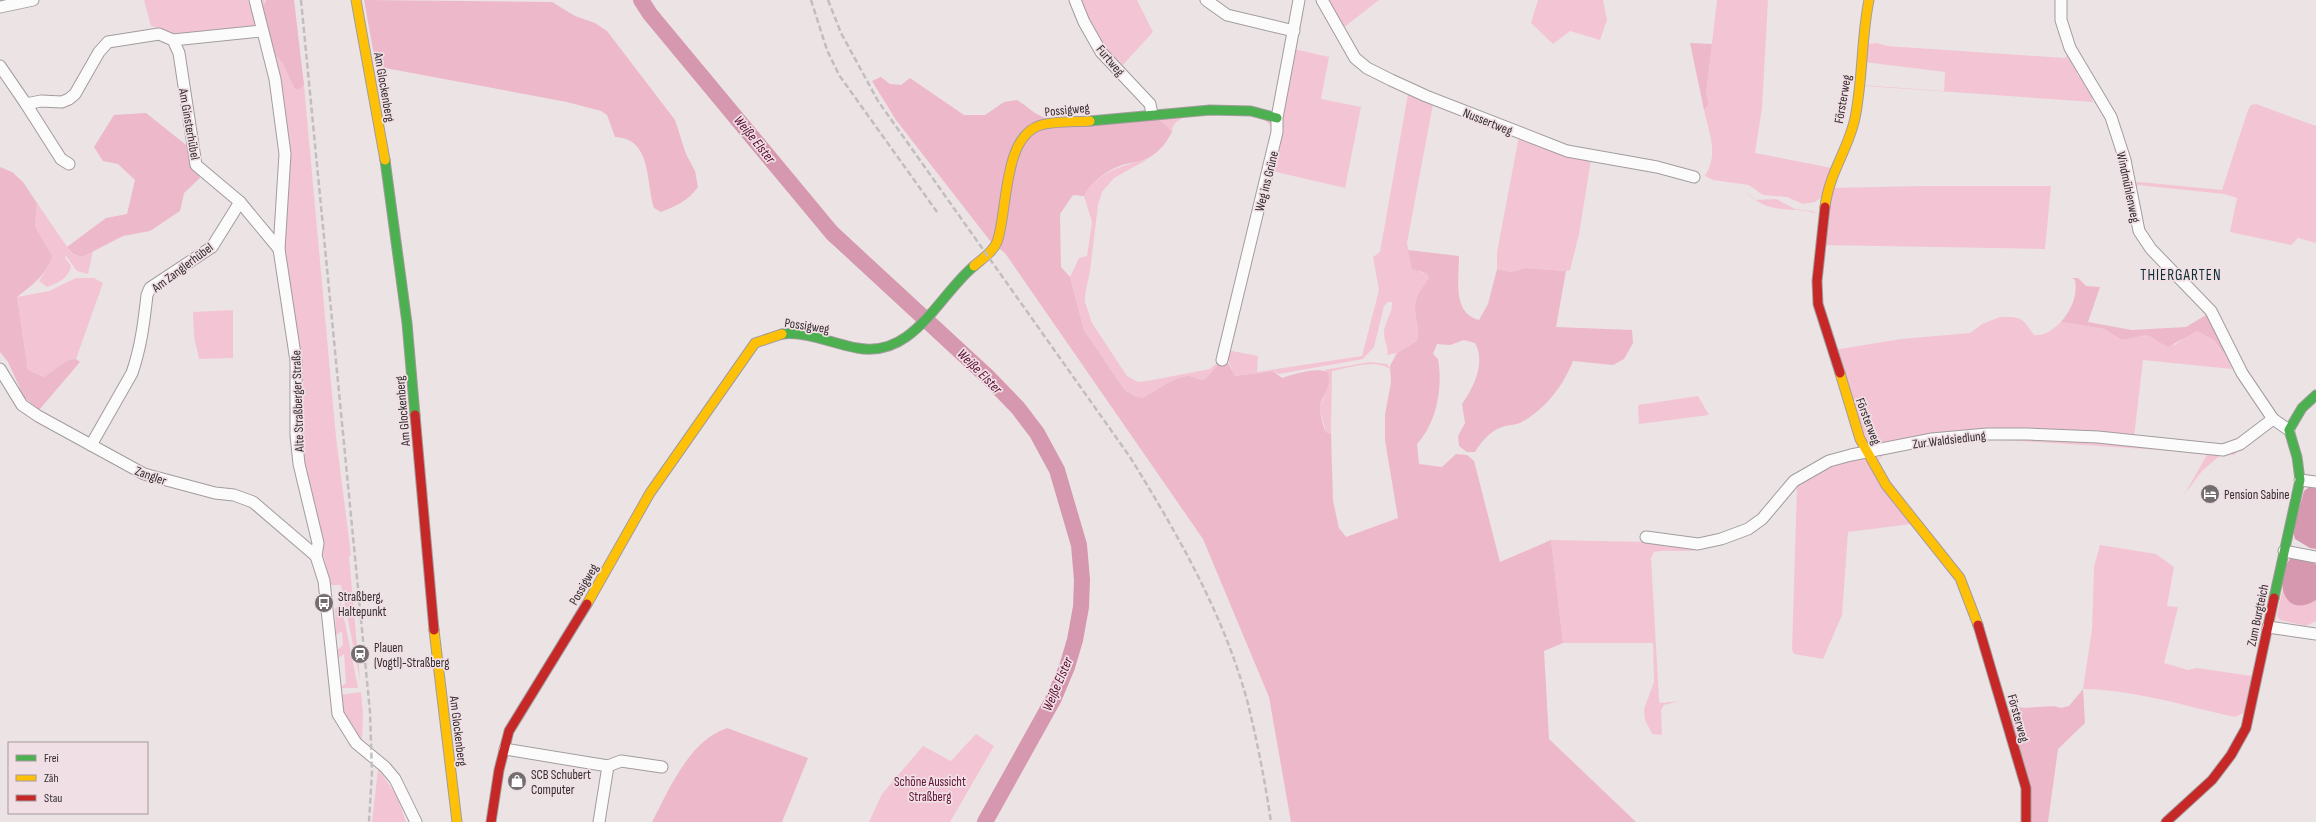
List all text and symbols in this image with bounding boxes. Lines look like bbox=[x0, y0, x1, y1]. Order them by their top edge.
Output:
street label: Furtweg bbox=[1093, 42, 1128, 80]
street label: Am Glockenberg bbox=[370, 50, 398, 123]
street label: Försterweg bbox=[1831, 74, 1855, 125]
street label: Am Ginsterhübel bbox=[175, 86, 203, 161]
street label: Possigweg bbox=[1044, 100, 1090, 120]
street label: Nussertweg bbox=[1461, 105, 1515, 139]
water label: Weiße Elster bbox=[730, 112, 780, 168]
street label: Weg ins Grüne bbox=[1252, 149, 1282, 213]
street label: Windmühlenweg bbox=[2113, 150, 2143, 224]
street label: Am Zanglerhübel bbox=[148, 240, 216, 297]
district label: THIERGARTEN bbox=[2140, 266, 2222, 285]
street label: Possigweg bbox=[783, 315, 830, 337]
water label: Weiße Elster bbox=[954, 345, 1006, 398]
street label: Alte Straßberger Straße bbox=[288, 350, 308, 453]
street label: Am Glockenberg bbox=[392, 375, 414, 448]
street label: Försterweg bbox=[1852, 396, 1884, 447]
street label: Zur Waldsiedlung bbox=[1912, 428, 1987, 452]
street label: Zangler bbox=[133, 463, 169, 489]
hotel icon: Pension Sabine bbox=[2199, 483, 2221, 505]
place label: Pension Sabine bbox=[2224, 487, 2290, 503]
street label: Possigweg bbox=[566, 561, 602, 608]
street label: Zum Burgteich bbox=[2244, 583, 2272, 648]
place label: Straßberg, Haltepunkt bbox=[338, 589, 386, 620]
bus stop icon: Straßberg, Haltepunkt bbox=[313, 592, 335, 614]
place label: Plauen (Vogtl)-Straßberg bbox=[374, 640, 449, 671]
station icon: Plauen (Vogtl)-Straßberg bbox=[349, 643, 371, 665]
water label: Weiße Elster bbox=[1039, 654, 1077, 714]
street label: Försterweg bbox=[2004, 693, 2032, 744]
street label: Am Glockenberg bbox=[446, 694, 470, 767]
legend bbox=[8, 742, 148, 814]
text: Frei bbox=[44, 751, 59, 766]
place label: SCB Schubert Computer bbox=[531, 767, 591, 798]
shop icon: SCB Schubert Computer bbox=[506, 770, 528, 792]
text: Zäh bbox=[44, 771, 59, 786]
park label: Schöne Aussicht Straßberg bbox=[894, 774, 966, 805]
text: Stau bbox=[44, 791, 62, 806]

